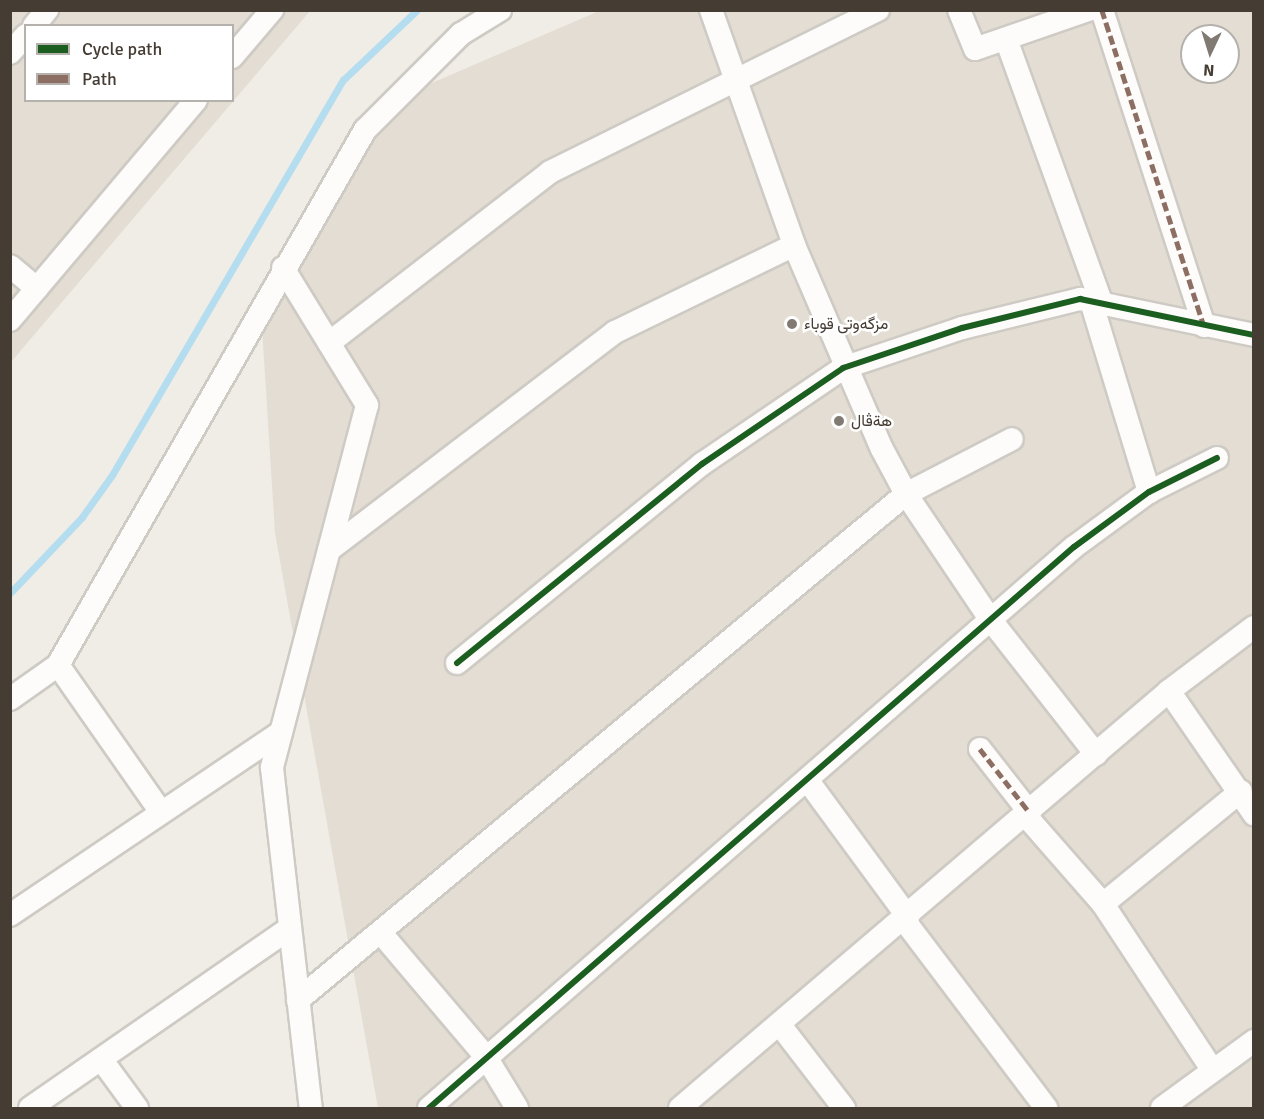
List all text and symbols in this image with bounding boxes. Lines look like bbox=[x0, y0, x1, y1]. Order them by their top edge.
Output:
legend bbox=[24, 24, 234, 102]
north arrow bbox=[1180, 24, 1240, 84]
text: Cycle path bbox=[82, 38, 162, 60]
text: N bbox=[1203, 60, 1215, 80]
text: Path bbox=[82, 68, 117, 90]
place label: مزگەوتی قوباء bbox=[804, 314, 888, 334]
marker: مزگەوتی قوباء bbox=[785, 317, 799, 331]
place label: هةڤال bbox=[851, 411, 892, 431]
marker: هةڤال bbox=[832, 414, 846, 428]

